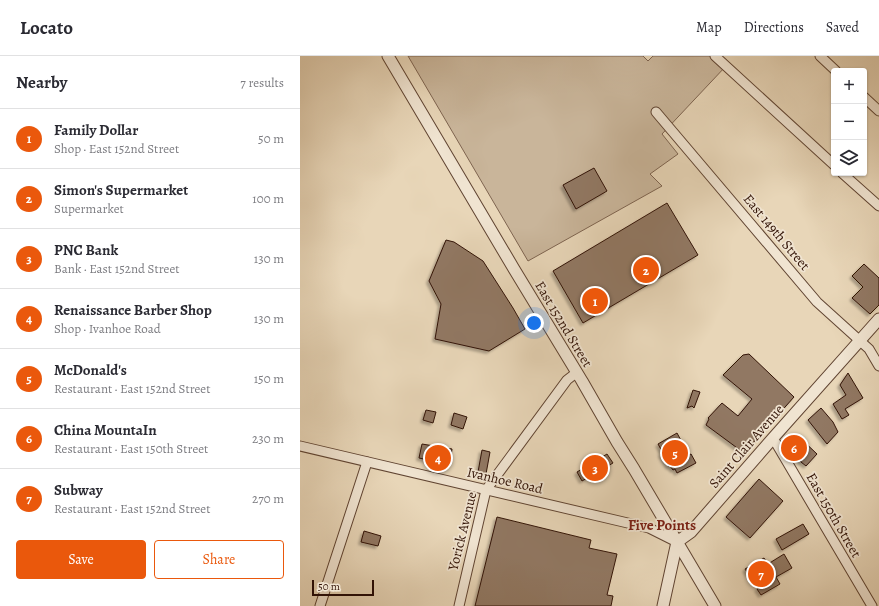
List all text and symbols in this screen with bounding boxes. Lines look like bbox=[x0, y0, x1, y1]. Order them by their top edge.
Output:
text: Locato bbox=[20, 15, 73, 41]
text: Map bbox=[696, 18, 722, 37]
text: Directions bbox=[744, 18, 804, 37]
text: Saved bbox=[826, 18, 859, 37]
map controls bbox=[831, 68, 867, 176]
button: + bbox=[831, 68, 867, 104]
text: Nearby bbox=[16, 71, 67, 94]
text: 7 results bbox=[240, 74, 284, 91]
button: − bbox=[831, 104, 867, 140]
text: Family Dollar bbox=[54, 120, 138, 140]
text: 1 bbox=[27, 130, 31, 147]
text: 50 m bbox=[258, 130, 284, 147]
text: Shop · East 152nd Street bbox=[54, 140, 179, 157]
button: layers bbox=[831, 140, 867, 176]
text: Simon's Supermarket bbox=[54, 180, 188, 200]
text: 2 bbox=[26, 190, 32, 207]
text: 100 m bbox=[252, 190, 284, 207]
street label: East 149th Street bbox=[739, 190, 814, 275]
text: Supermarket bbox=[54, 200, 124, 217]
text: PNC Bank bbox=[54, 240, 118, 260]
text: 3 bbox=[26, 250, 32, 267]
text: 130 m bbox=[254, 250, 284, 267]
pin: 2 bbox=[633, 255, 659, 285]
text: Bank · East 152nd Street bbox=[54, 260, 180, 277]
street label: East 152nd Street bbox=[532, 278, 596, 370]
pin: 1 bbox=[582, 286, 608, 316]
text: Renaissance Barber Shop bbox=[54, 300, 212, 320]
text: 4 bbox=[26, 310, 32, 327]
text: 130 m bbox=[254, 310, 284, 327]
your location bbox=[524, 313, 544, 333]
text: Shop · Ivanhoe Road bbox=[54, 320, 161, 337]
text: McDonald's bbox=[54, 360, 127, 380]
text: 5 bbox=[26, 370, 32, 387]
text: 150 m bbox=[254, 370, 284, 387]
text: Restaurant · East 152nd Street bbox=[54, 380, 210, 397]
street label: Saint Clair Avenue bbox=[705, 400, 788, 492]
text: China MountaIn bbox=[54, 420, 157, 440]
text: 6 bbox=[26, 430, 32, 447]
text: 230 m bbox=[252, 430, 284, 447]
pin: 6 bbox=[781, 433, 807, 463]
pin: 5 bbox=[662, 438, 688, 468]
text: Restaurant · East 150th Street bbox=[54, 440, 208, 457]
pin: 4 bbox=[425, 443, 451, 473]
pin: 3 bbox=[582, 453, 608, 483]
street label: Ivanhoe Road bbox=[465, 463, 545, 499]
street label: East 150th Street bbox=[802, 469, 866, 562]
text: Subway bbox=[54, 480, 103, 500]
text: 7 bbox=[26, 490, 32, 507]
text: 270 m bbox=[252, 490, 284, 507]
street label: Yorick Avenue bbox=[443, 490, 481, 574]
text: Restaurant · East 152nd Street bbox=[54, 500, 210, 517]
district label: Five Points bbox=[628, 515, 696, 535]
button: Save bbox=[16, 540, 146, 579]
button: Share bbox=[154, 540, 284, 579]
pin: 7 bbox=[748, 559, 774, 589]
scale bar bbox=[312, 578, 374, 597]
text: 50 m bbox=[318, 579, 340, 594]

